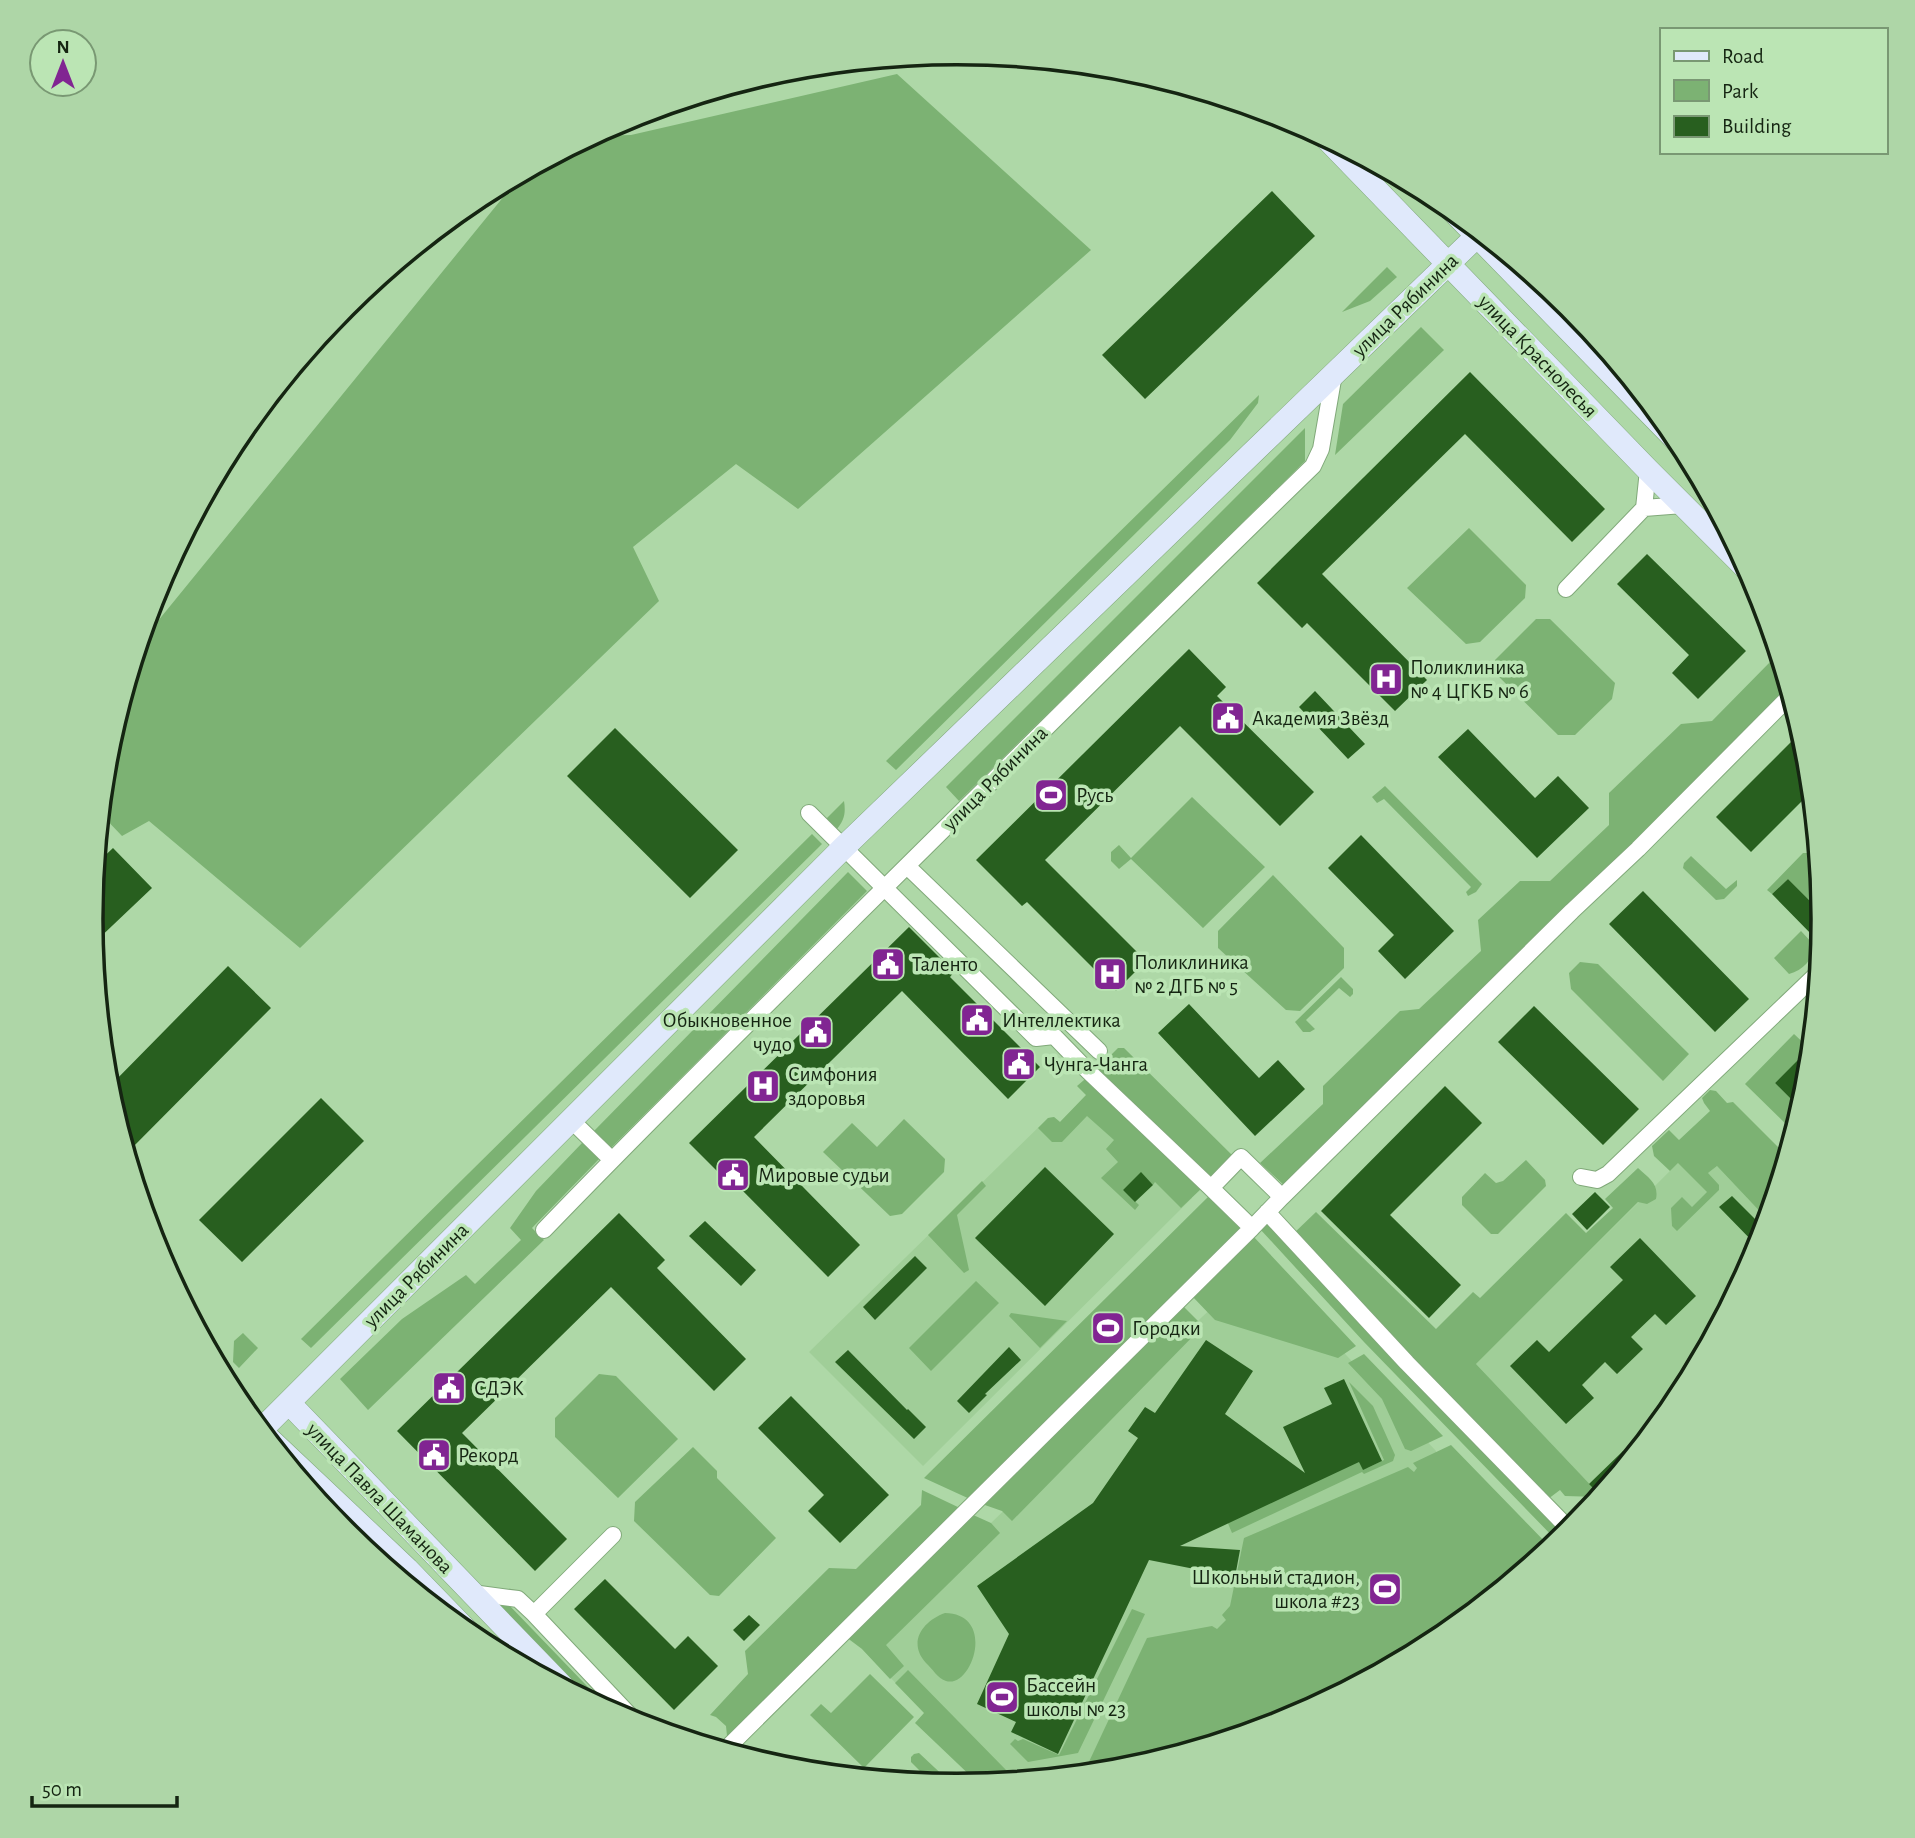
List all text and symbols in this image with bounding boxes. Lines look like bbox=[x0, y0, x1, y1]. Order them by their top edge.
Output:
north arrow bbox=[28, 28, 98, 98]
legend bbox=[1660, 28, 1887, 154]
text: N bbox=[56, 38, 70, 57]
text: Road bbox=[1722, 46, 1764, 67]
text: Park bbox=[1722, 81, 1759, 102]
text: Building bbox=[1722, 116, 1792, 137]
street label: улица Рябинина bbox=[1348, 250, 1463, 362]
street label: улица Краснолесья bbox=[1473, 290, 1601, 422]
place label: Поликлиника № 4 ЦГКБ № 6 bbox=[1410, 657, 1529, 702]
hospital icon: Поликлиника № 4 ЦГКБ № 6 bbox=[1367, 660, 1405, 698]
public building icon: Академия Звёзд bbox=[1209, 699, 1247, 737]
place label: Академия Звёзд bbox=[1252, 708, 1389, 729]
street label: улица Рябинина bbox=[938, 722, 1052, 835]
sports icon: Русь bbox=[1032, 776, 1070, 814]
place label: Русь bbox=[1076, 785, 1113, 806]
public building icon: Таленто bbox=[869, 945, 907, 983]
place label: Поликлиника № 2 ДГБ № 5 bbox=[1134, 952, 1249, 997]
place label: Таленто bbox=[912, 954, 978, 975]
hospital icon: Поликлиника № 2 ДГБ № 5 bbox=[1091, 955, 1129, 993]
public building icon: Интеллектика bbox=[958, 1001, 996, 1039]
place label: Обыкновенное чудо bbox=[663, 1010, 792, 1055]
place label: Интеллектика bbox=[1002, 1010, 1121, 1031]
public building icon: Обыкновенное чудо bbox=[797, 1013, 835, 1051]
public building icon: Чунга-Чанга bbox=[1000, 1045, 1038, 1083]
place label: Чунга-Чанга bbox=[1044, 1054, 1149, 1075]
place label: Симфония здоровья bbox=[788, 1064, 878, 1109]
hospital icon: Симфония здоровья bbox=[744, 1067, 782, 1105]
public building icon: Мировые судьи bbox=[714, 1156, 752, 1194]
place label: Мировые судьи bbox=[758, 1165, 890, 1186]
street label: улица Рябинина bbox=[359, 1219, 473, 1332]
sports icon: Городки bbox=[1089, 1309, 1127, 1347]
place label: Городки bbox=[1132, 1318, 1201, 1339]
public building icon: СДЭК bbox=[430, 1369, 468, 1407]
place label: СДЭК bbox=[474, 1378, 524, 1399]
street label: улица Павла Шаманова bbox=[302, 1418, 457, 1578]
public building icon: Рекорд bbox=[415, 1436, 453, 1474]
place label: Рекорд bbox=[458, 1445, 519, 1466]
place label: Школьный стадион, школа #23 bbox=[1192, 1567, 1360, 1612]
sports icon: Школьный стадион, школа #23 bbox=[1366, 1570, 1404, 1608]
place label: Бассейн школы № 23 bbox=[1026, 1675, 1126, 1720]
sports icon: Бассейн школы № 23 bbox=[983, 1678, 1021, 1716]
scale bar bbox=[32, 1764, 177, 1808]
text: 50 m bbox=[42, 1779, 82, 1800]

